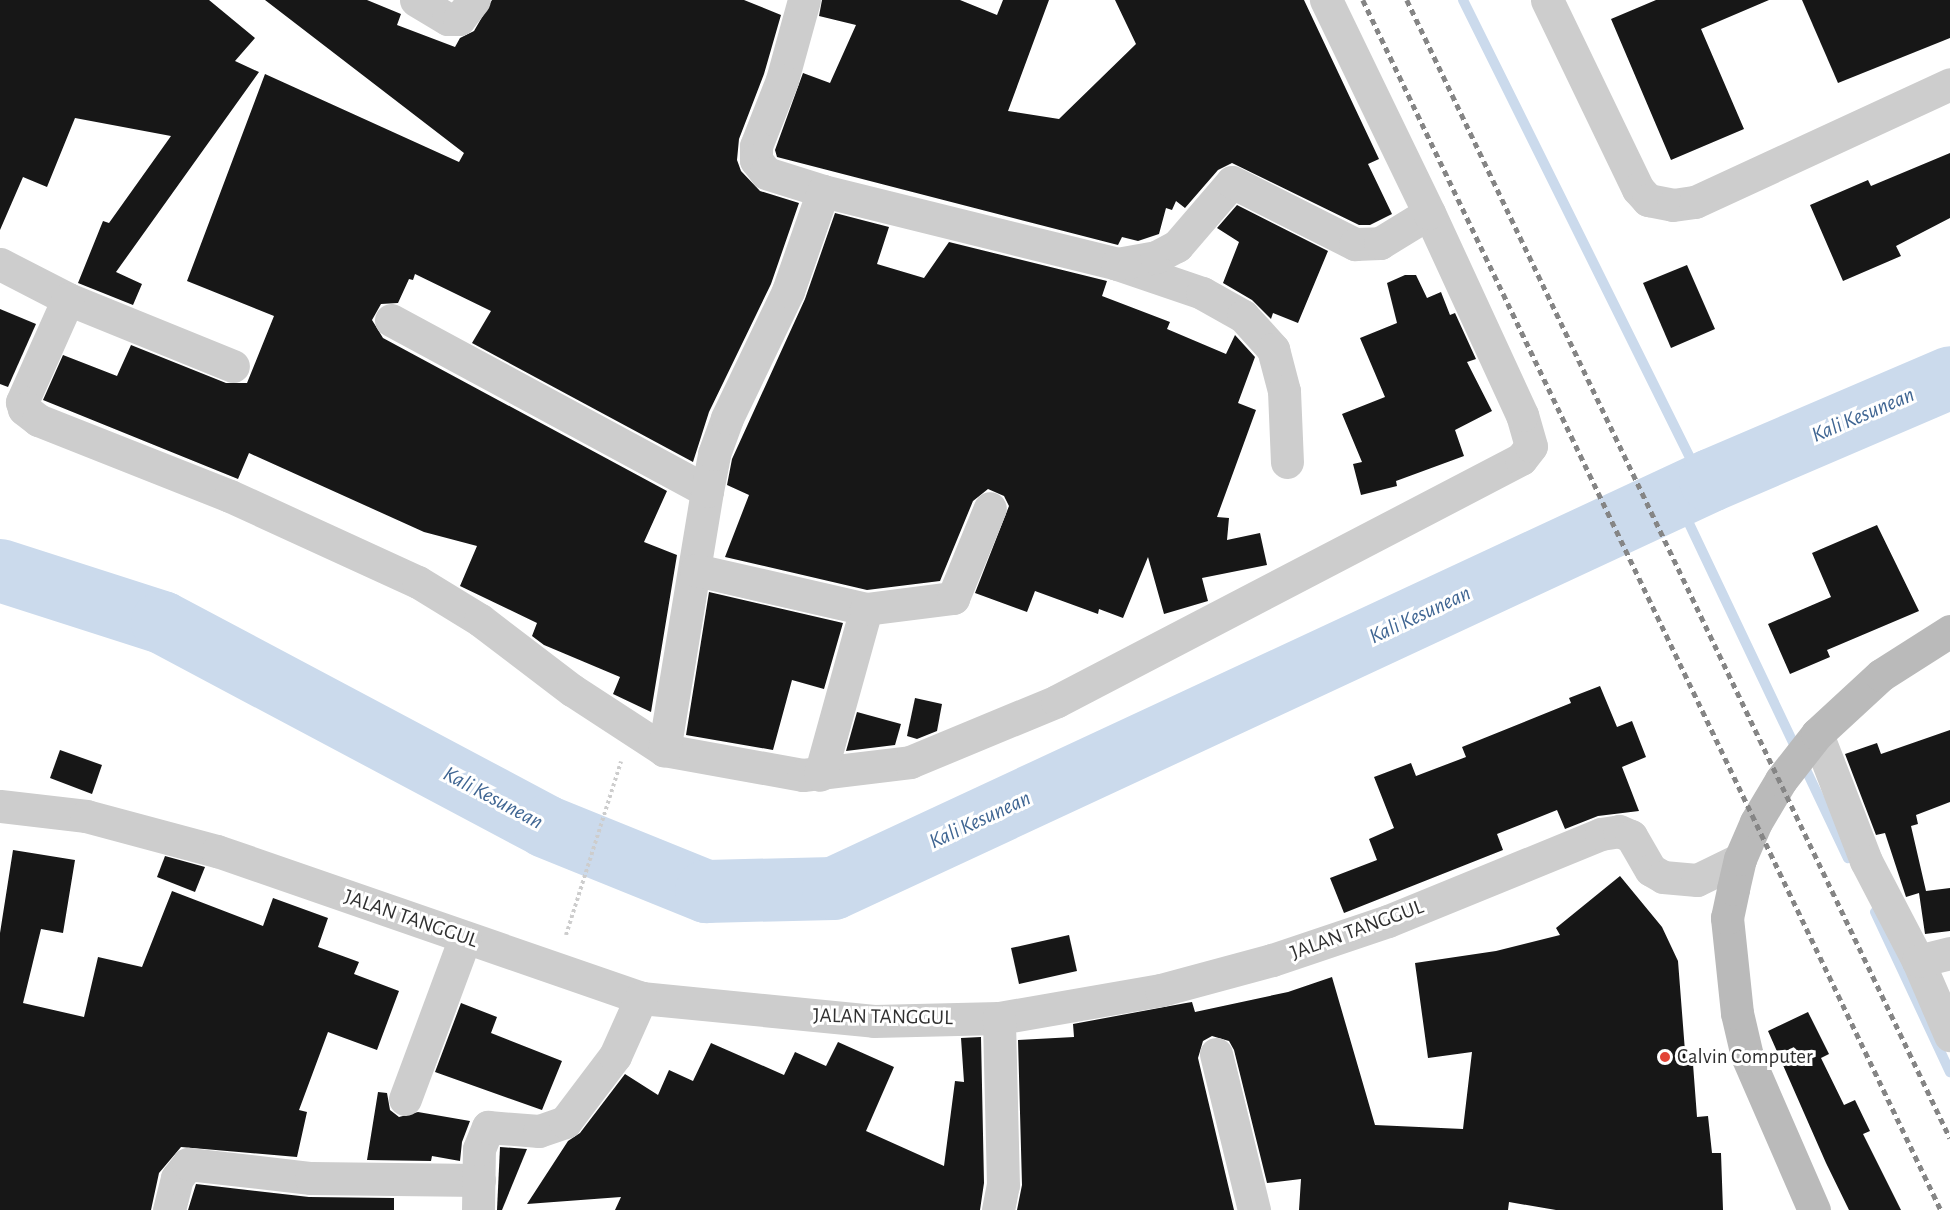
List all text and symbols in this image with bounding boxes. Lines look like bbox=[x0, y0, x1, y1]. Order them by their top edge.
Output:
water label: Kali Kesunean bbox=[1808, 382, 1918, 448]
water label: Kali Kesunean bbox=[1365, 580, 1475, 650]
water label: Kali Kesunean bbox=[439, 761, 547, 835]
water label: Kali Kesunean bbox=[925, 785, 1035, 855]
street label: JALAN TANGGUL bbox=[341, 884, 481, 954]
street label: JALAN TANGGUL bbox=[1287, 894, 1427, 966]
street label: JALAN TANGGUL bbox=[813, 1003, 953, 1031]
place label: Calvin Computer bbox=[1677, 1044, 1813, 1070]
marker: Calvin Computer bbox=[1658, 1050, 1672, 1064]

